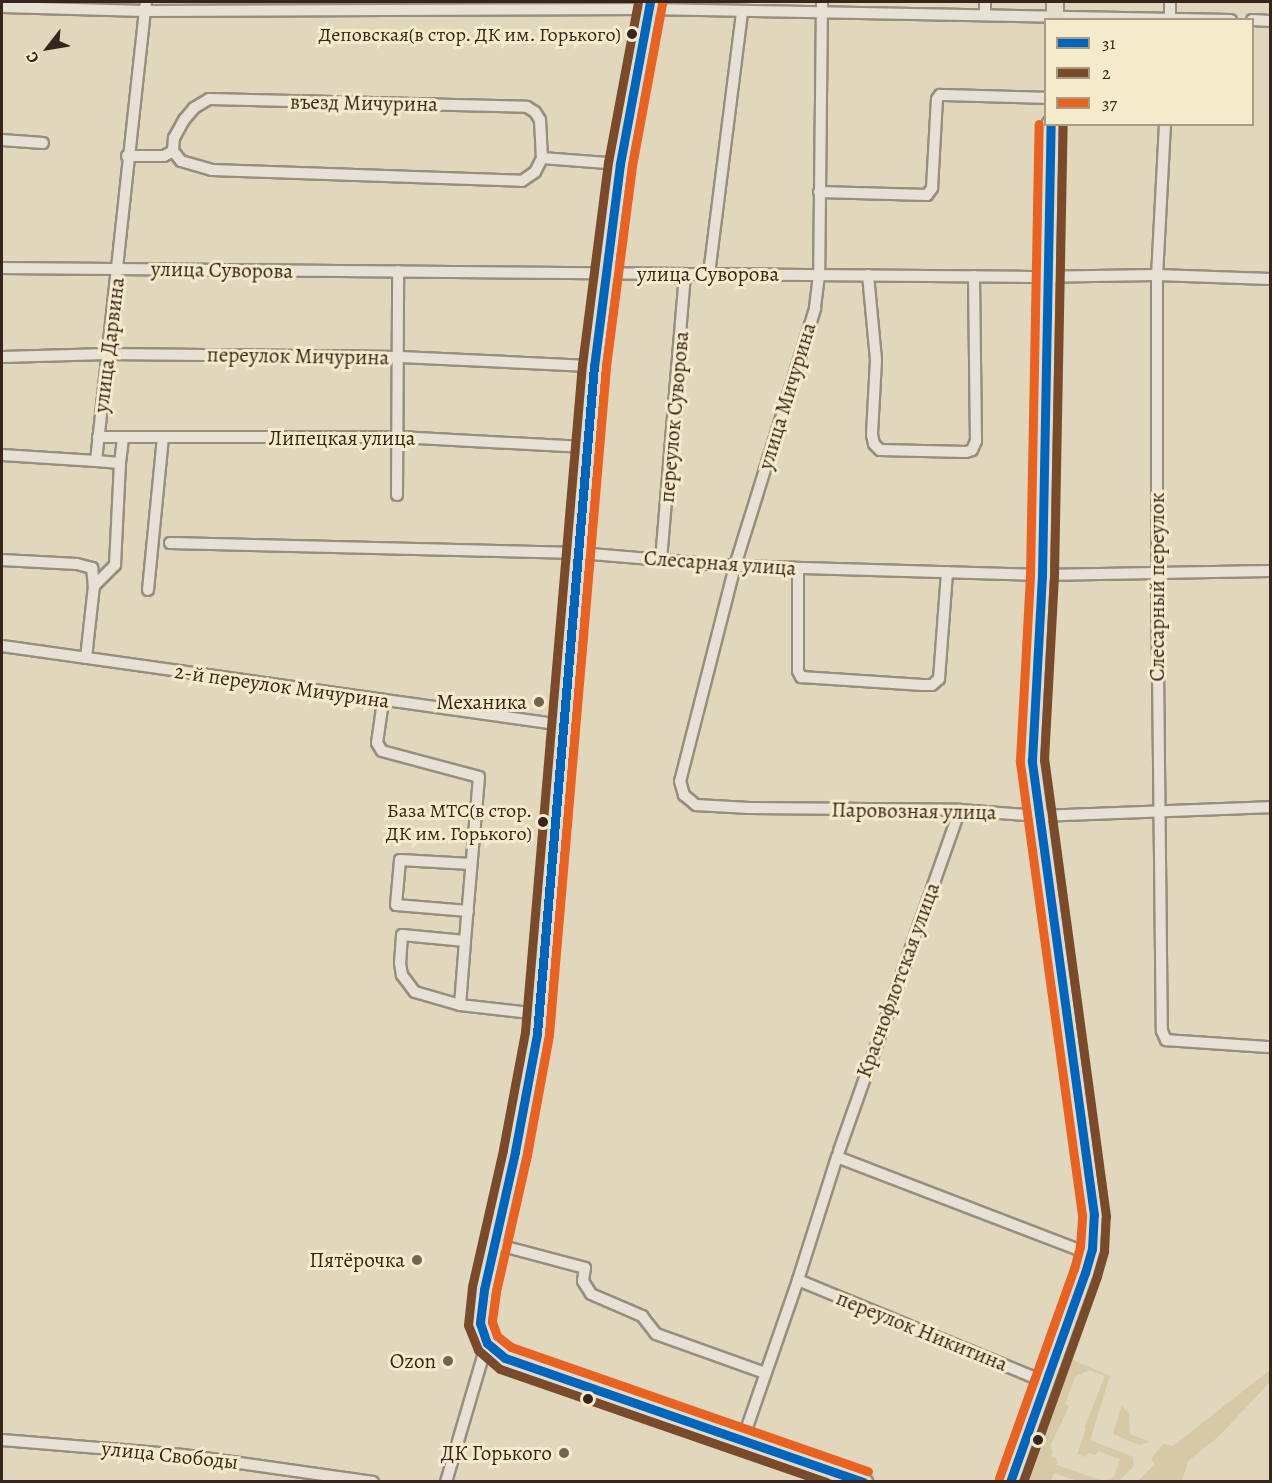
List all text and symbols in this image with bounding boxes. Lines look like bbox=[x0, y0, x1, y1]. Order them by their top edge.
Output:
north arrow bbox=[18, 18, 78, 78]
legend bbox=[1044, 18, 1254, 126]
place label: Деповская(в стор. ДК им. Горького) bbox=[318, 22, 621, 46]
marker: Деповская(в стор. ДК им. Горького) bbox=[626, 28, 638, 40]
text: 31 bbox=[1102, 31, 1116, 55]
text: С bbox=[21, 47, 45, 67]
text: 2 bbox=[1102, 61, 1111, 85]
street label: въезд Мичурина bbox=[290, 89, 438, 117]
text: 37 bbox=[1102, 91, 1117, 115]
street label: улица Суворова bbox=[151, 256, 293, 284]
street label: улица Суворова bbox=[637, 261, 779, 287]
street label: улица Дарвина bbox=[88, 276, 130, 414]
street label: улица Мичурина bbox=[753, 319, 821, 473]
street label: переулок Суворова bbox=[654, 330, 694, 504]
street label: переулок Мичурина bbox=[207, 342, 389, 370]
street label: Липецкая улица bbox=[268, 425, 416, 451]
street label: Слесарный переулок bbox=[1144, 492, 1170, 682]
street label: Слесарная улица bbox=[643, 545, 797, 581]
street label: 2-й переулок Мичурина bbox=[173, 658, 391, 714]
place label: Механика bbox=[436, 689, 527, 715]
marker: Механика bbox=[532, 695, 546, 709]
street label: Паровозная улица bbox=[831, 797, 997, 825]
place label: База МТС(в стор. ДК им. Горького) bbox=[385, 798, 532, 845]
marker: База МТС(в стор. ДК им. Горького) bbox=[537, 816, 549, 828]
street label: Краснофлотская улица bbox=[851, 879, 945, 1081]
place label: Пятёрочка bbox=[309, 1247, 405, 1273]
marker: Пятёрочка bbox=[410, 1253, 424, 1267]
street label: переулок Никитина bbox=[833, 1285, 1011, 1377]
place label: Ozon bbox=[390, 1348, 436, 1374]
marker: Ozon bbox=[441, 1354, 455, 1368]
unlabelled marker bbox=[582, 1393, 594, 1405]
unlabelled marker bbox=[1032, 1434, 1044, 1446]
street label: улица Свободы bbox=[101, 1435, 239, 1475]
place label: ДК Горького bbox=[441, 1440, 552, 1466]
marker: ДК Горького bbox=[557, 1446, 571, 1460]

